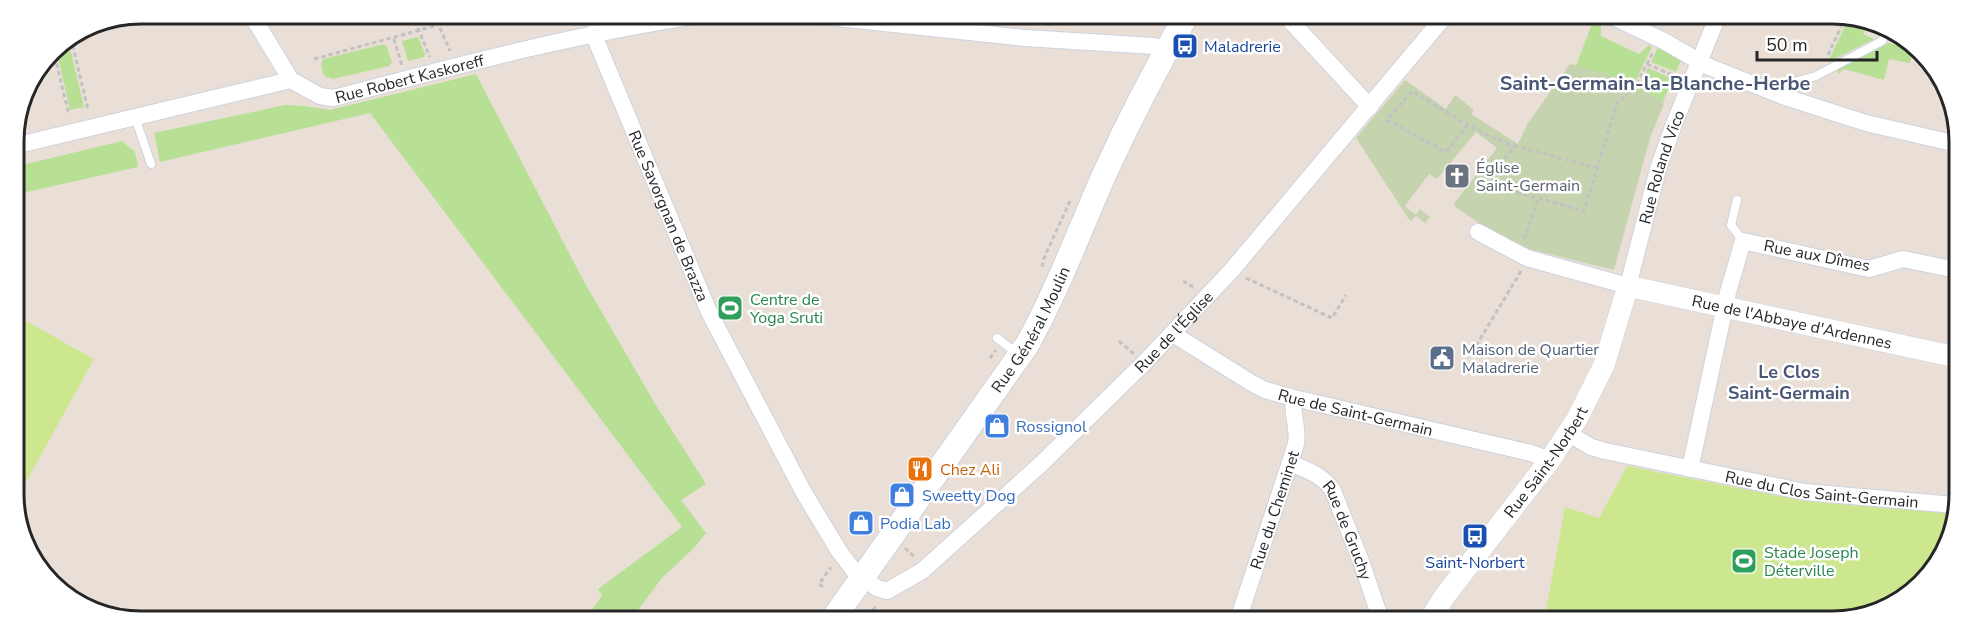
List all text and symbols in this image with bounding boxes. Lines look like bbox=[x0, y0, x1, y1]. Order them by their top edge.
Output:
scale bar bbox=[1757, 24, 1877, 62]
bus stop icon: Maladrerie bbox=[1170, 31, 1200, 61]
text: 50 m bbox=[1766, 33, 1808, 57]
place label: Maladrerie bbox=[1204, 36, 1281, 58]
street label: Rue Robert Kaskoreff bbox=[333, 49, 487, 109]
district label: Saint-Germain-la-Blanche-Herbe bbox=[1500, 70, 1810, 97]
street label: Rue Roland Vico bbox=[1634, 107, 1691, 227]
street label: Rue Savorgnan de Brazza bbox=[623, 127, 713, 305]
place label: Église Saint-Germain bbox=[1476, 157, 1580, 197]
church icon: Église Saint-Germain bbox=[1442, 161, 1472, 191]
street label: Rue aux Dîmes bbox=[1762, 235, 1872, 277]
street label: Rue Général Moulin bbox=[987, 263, 1076, 398]
street label: Rue de l'Église bbox=[1130, 287, 1218, 378]
place label: Centre de Yoga Sruti bbox=[749, 289, 823, 329]
street label: Rue de l'Abbaye d'Ardennes bbox=[1690, 290, 1894, 355]
sports icon: Centre de Yoga Sruti bbox=[715, 293, 745, 323]
place label: Maison de Quartier Maladrerie bbox=[1462, 339, 1599, 379]
public building icon: Maison de Quartier Maladrerie bbox=[1427, 343, 1457, 373]
district label: Le Clos Saint-Germain bbox=[1728, 360, 1850, 405]
street label: Rue de Saint-Germain bbox=[1275, 384, 1435, 442]
street label: Rue Saint-Norbert bbox=[1499, 403, 1594, 523]
shop icon: Rossignol bbox=[982, 411, 1012, 441]
place label: Rossignol bbox=[1016, 416, 1087, 438]
street label: Rue du Cheminet bbox=[1245, 448, 1305, 572]
restaurant icon: Chez Ali bbox=[905, 454, 935, 484]
place label: Chez Ali bbox=[940, 459, 1000, 481]
street label: Rue du Clos Saint-Germain bbox=[1723, 466, 1919, 514]
street label: Rue de Gruchy bbox=[1317, 476, 1377, 584]
shop icon: Sweetty Dog bbox=[887, 480, 917, 510]
place label: Sweetty Dog bbox=[922, 485, 1016, 507]
shop icon: Podia Lab bbox=[846, 508, 876, 538]
place label: Podia Lab bbox=[880, 513, 951, 535]
bus stop icon: Saint-Norbert bbox=[1460, 521, 1490, 551]
place label: Stade Joseph Déterville bbox=[1764, 542, 1859, 582]
sports icon: Stade Joseph Déterville bbox=[1729, 546, 1759, 576]
place label: Saint-Norbert bbox=[1425, 552, 1525, 574]

